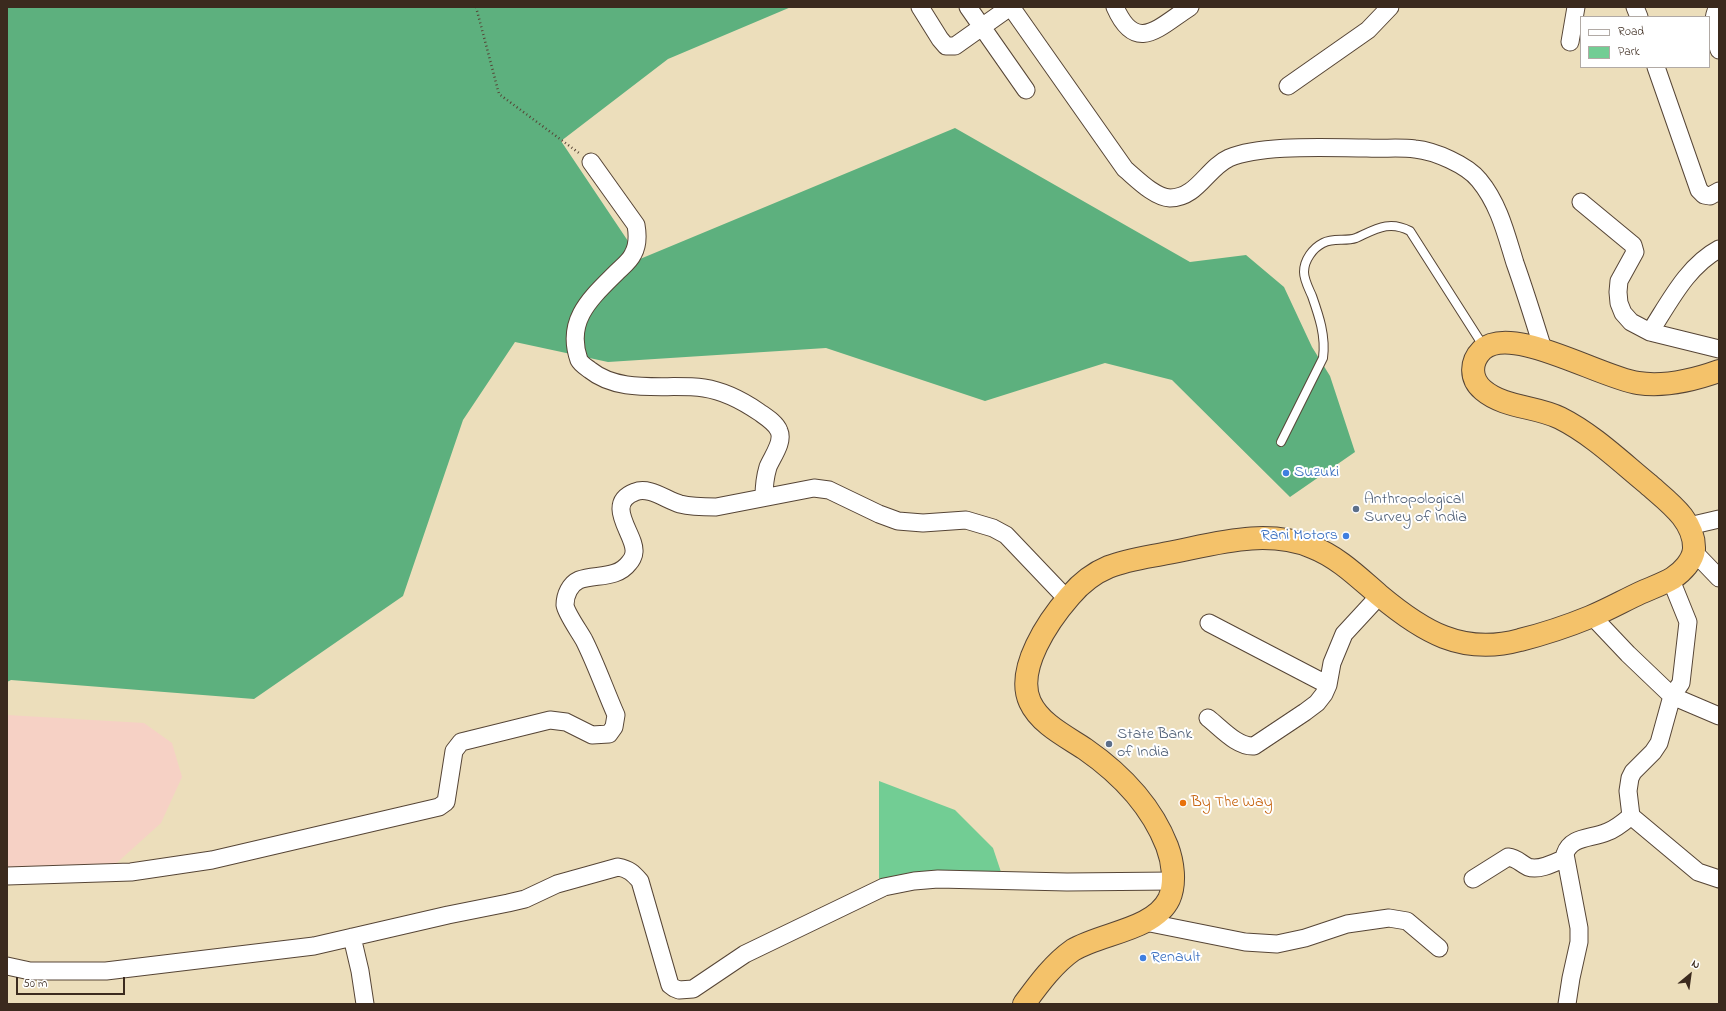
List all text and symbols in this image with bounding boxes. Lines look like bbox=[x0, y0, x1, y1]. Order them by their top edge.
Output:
legend bbox=[1580, 16, 1710, 68]
text: Road bbox=[1618, 23, 1644, 41]
text: Park bbox=[1618, 43, 1640, 61]
place label: Suzuki bbox=[1294, 463, 1339, 483]
marker: Suzuki bbox=[1281, 468, 1291, 478]
place label: Anthropological Survey of India bbox=[1364, 490, 1467, 528]
marker: Anthropological Survey of India bbox=[1351, 504, 1361, 514]
place label: Rani Motors bbox=[1261, 526, 1338, 546]
marker: Rani Motors bbox=[1341, 531, 1351, 541]
place label: State Bank of India bbox=[1117, 725, 1192, 763]
marker: State Bank of India bbox=[1104, 739, 1114, 749]
place label: By The Way bbox=[1191, 793, 1273, 813]
marker: By The Way bbox=[1178, 798, 1188, 808]
place label: Renault bbox=[1151, 948, 1201, 968]
marker: Renault bbox=[1138, 953, 1148, 963]
north arrow bbox=[1670, 955, 1710, 995]
text: N bbox=[1689, 956, 1703, 973]
scale bar bbox=[18, 969, 127, 995]
text: 50 m bbox=[23, 975, 47, 993]

